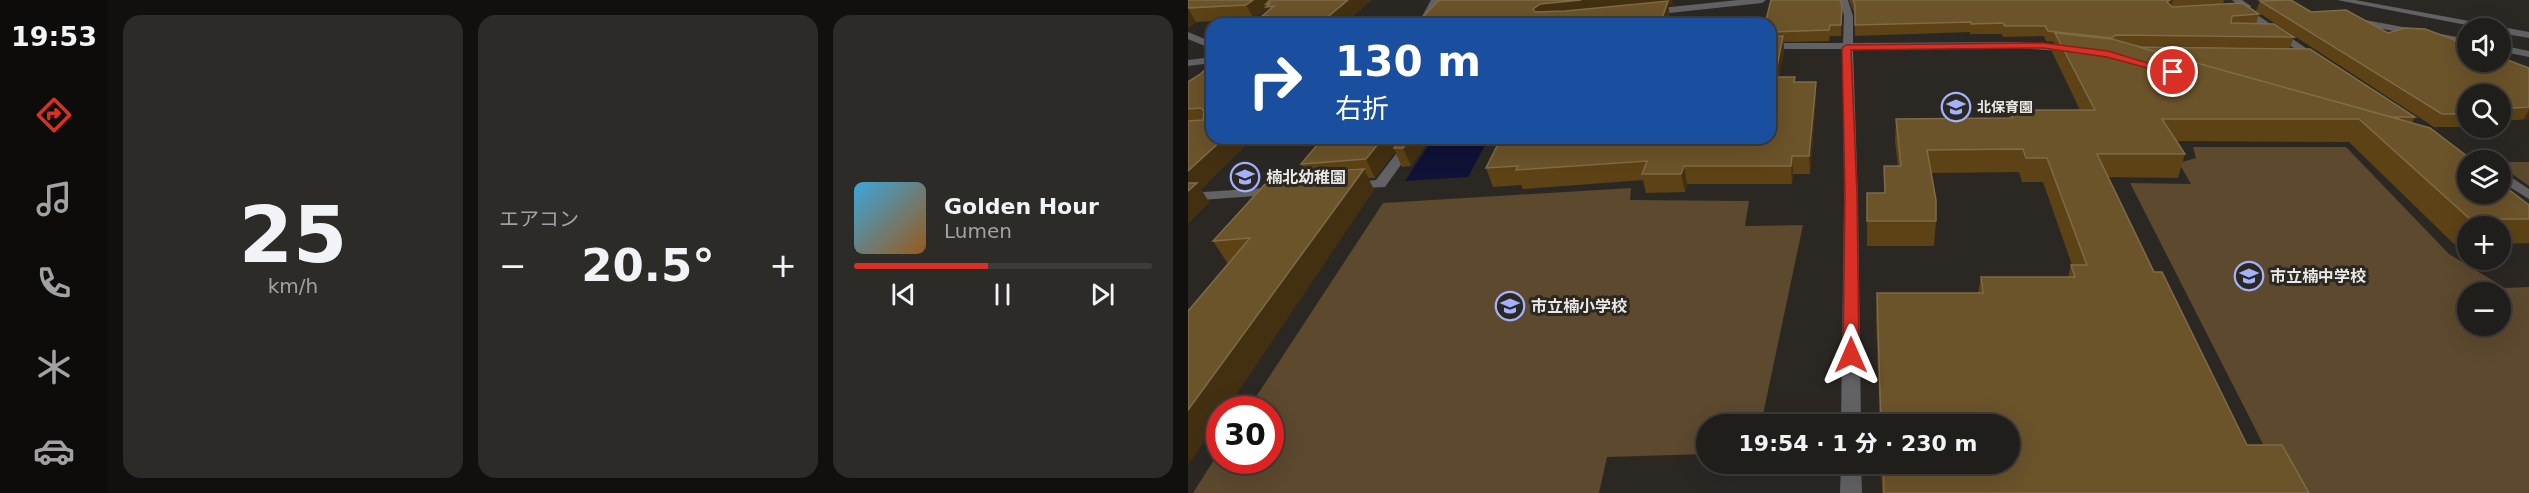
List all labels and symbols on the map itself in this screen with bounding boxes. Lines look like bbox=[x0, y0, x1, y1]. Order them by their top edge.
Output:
pin bbox=[2147, 46, 2198, 97]
school or university icon: 北保育園 bbox=[1940, 91, 1972, 123]
place label: 北保育園 bbox=[1977, 99, 2033, 115]
school or university icon: 楠北幼稚園 bbox=[1229, 161, 1261, 193]
place label: 楠北幼稚園 bbox=[1266, 168, 1346, 187]
school or university icon: 市立楠中学校 bbox=[2233, 260, 2265, 292]
place label: 市立楠中学校 bbox=[2270, 267, 2366, 286]
school or university icon: 市立楠小学校 bbox=[1494, 290, 1526, 322]
place label: 市立楠小学校 bbox=[1531, 297, 1627, 316]
position arrow bbox=[1819, 323, 1883, 387]
speed limit sign: 30 bbox=[1206, 396, 1284, 474]

